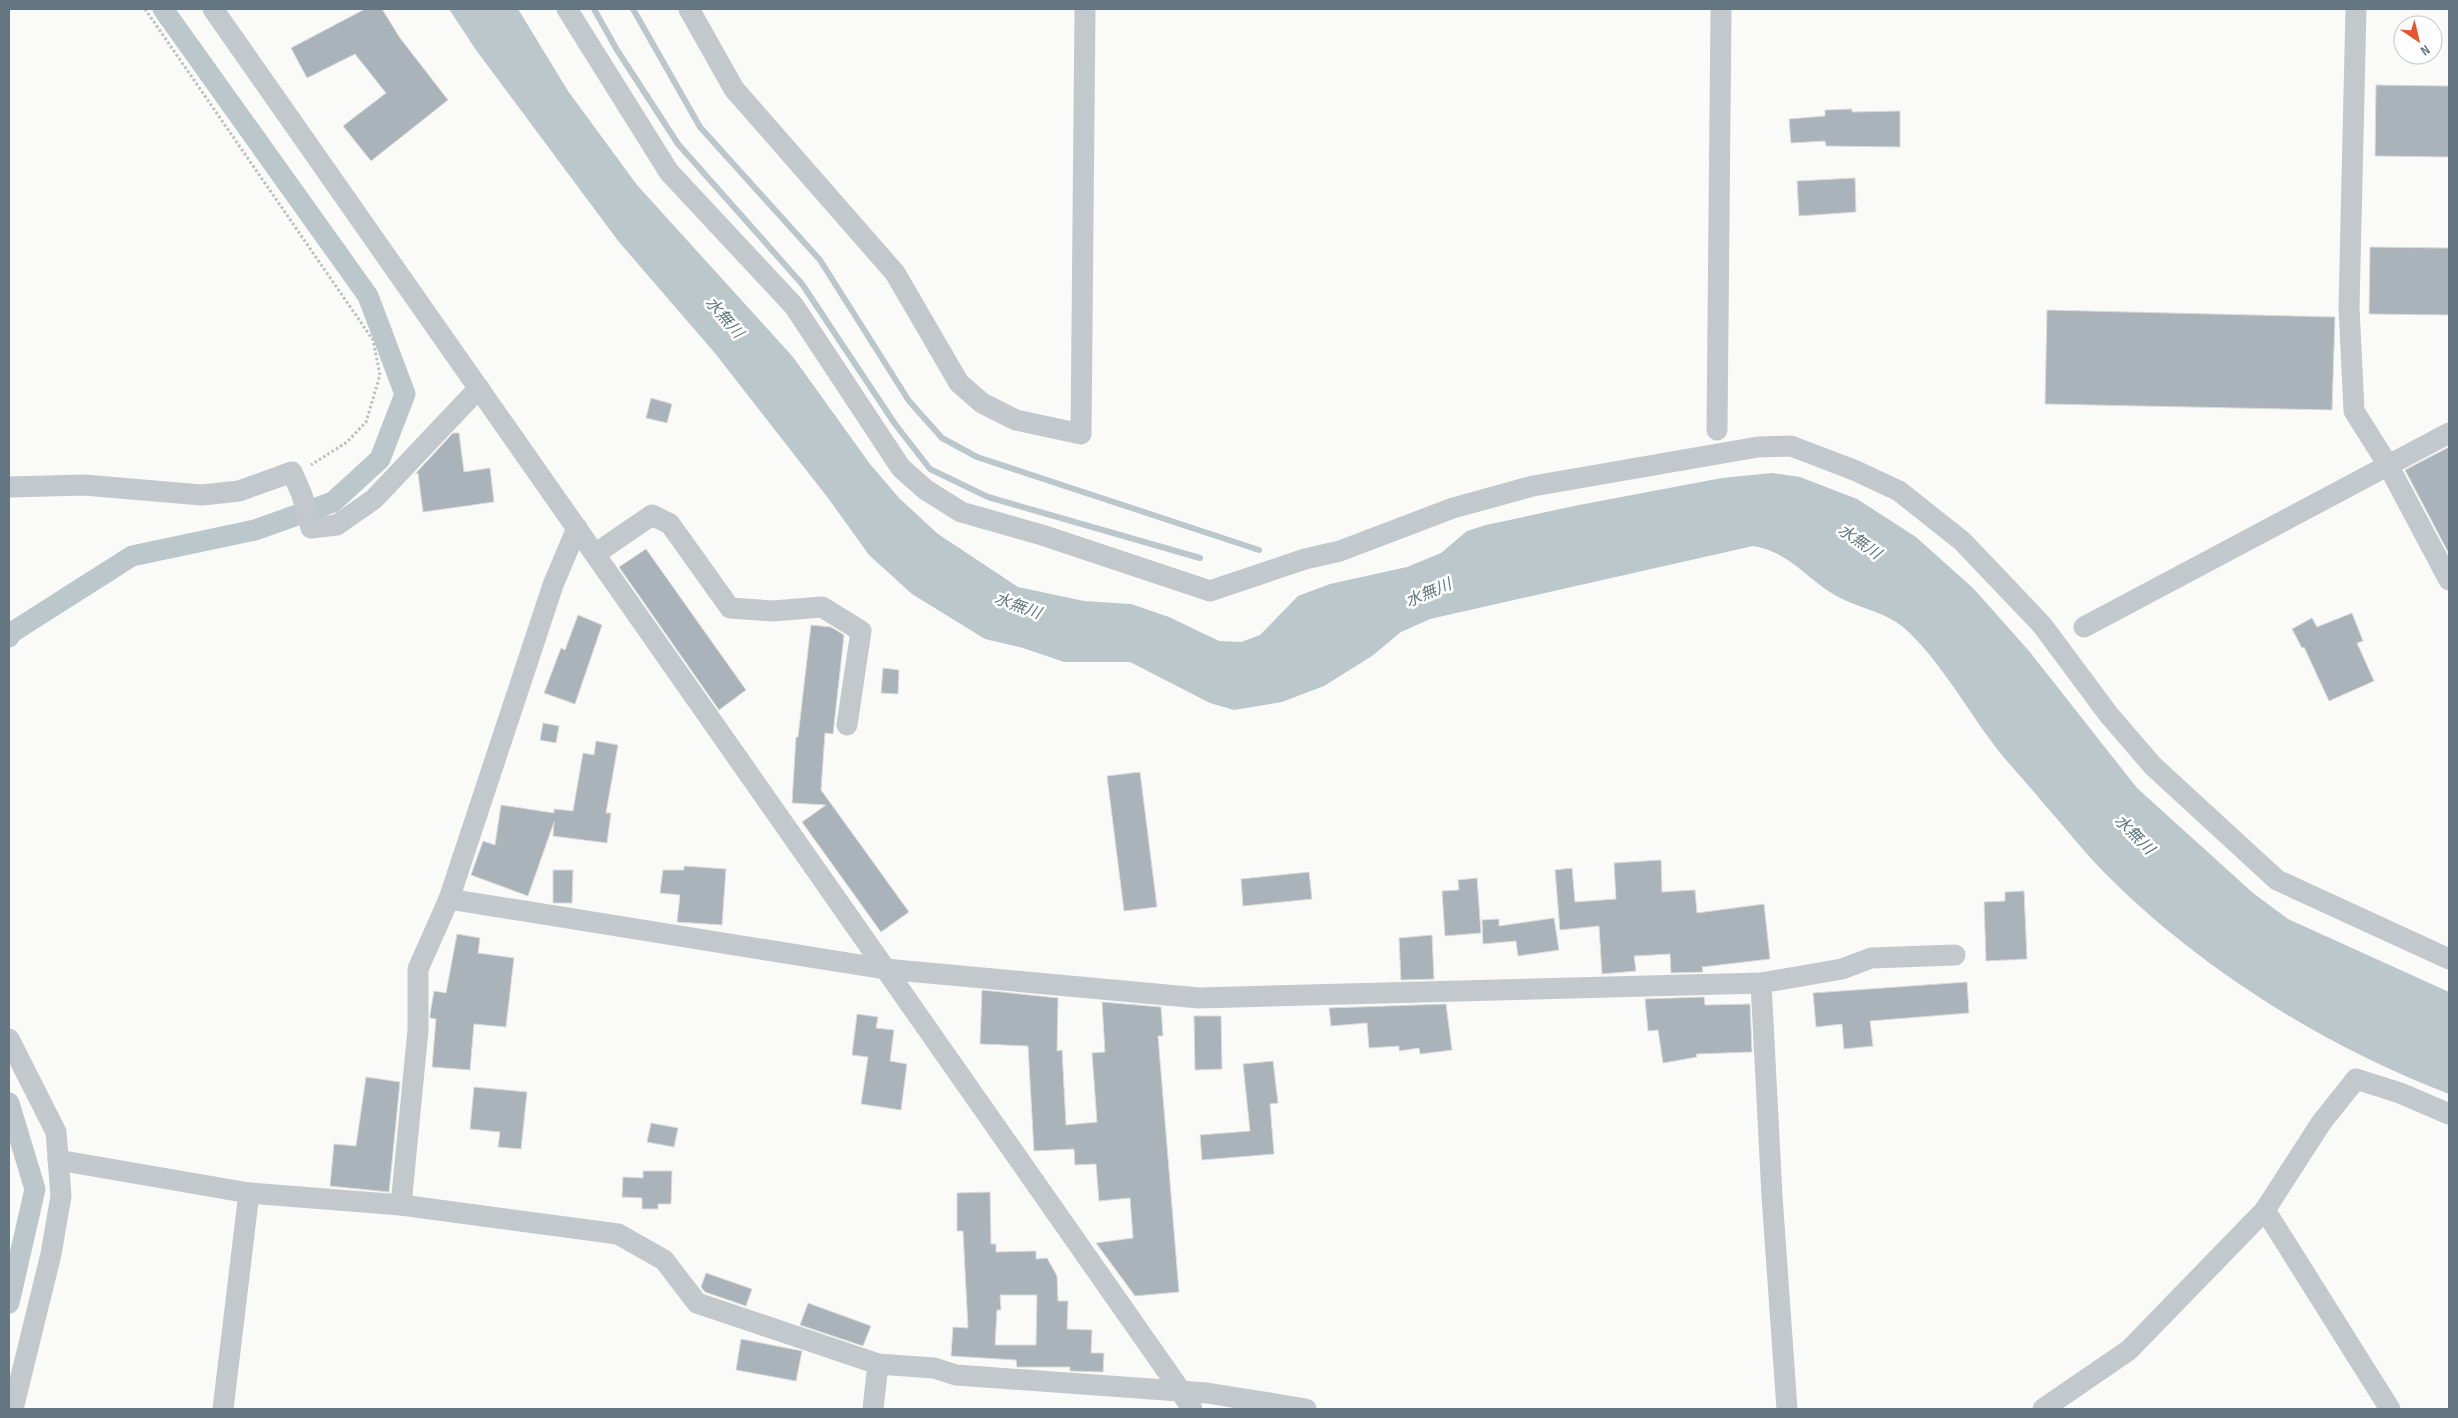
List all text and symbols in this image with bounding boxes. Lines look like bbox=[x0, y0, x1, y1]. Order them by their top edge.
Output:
north arrow bbox=[2393, 15, 2443, 65]
text: N bbox=[2417, 41, 2433, 59]
water label: 水無川 bbox=[701, 294, 748, 344]
water label: 水無川 bbox=[1834, 521, 1886, 565]
water label: 水無川 bbox=[1403, 574, 1456, 612]
water label: 水無川 bbox=[992, 589, 1045, 624]
water label: 水無川 bbox=[2110, 811, 2159, 860]

